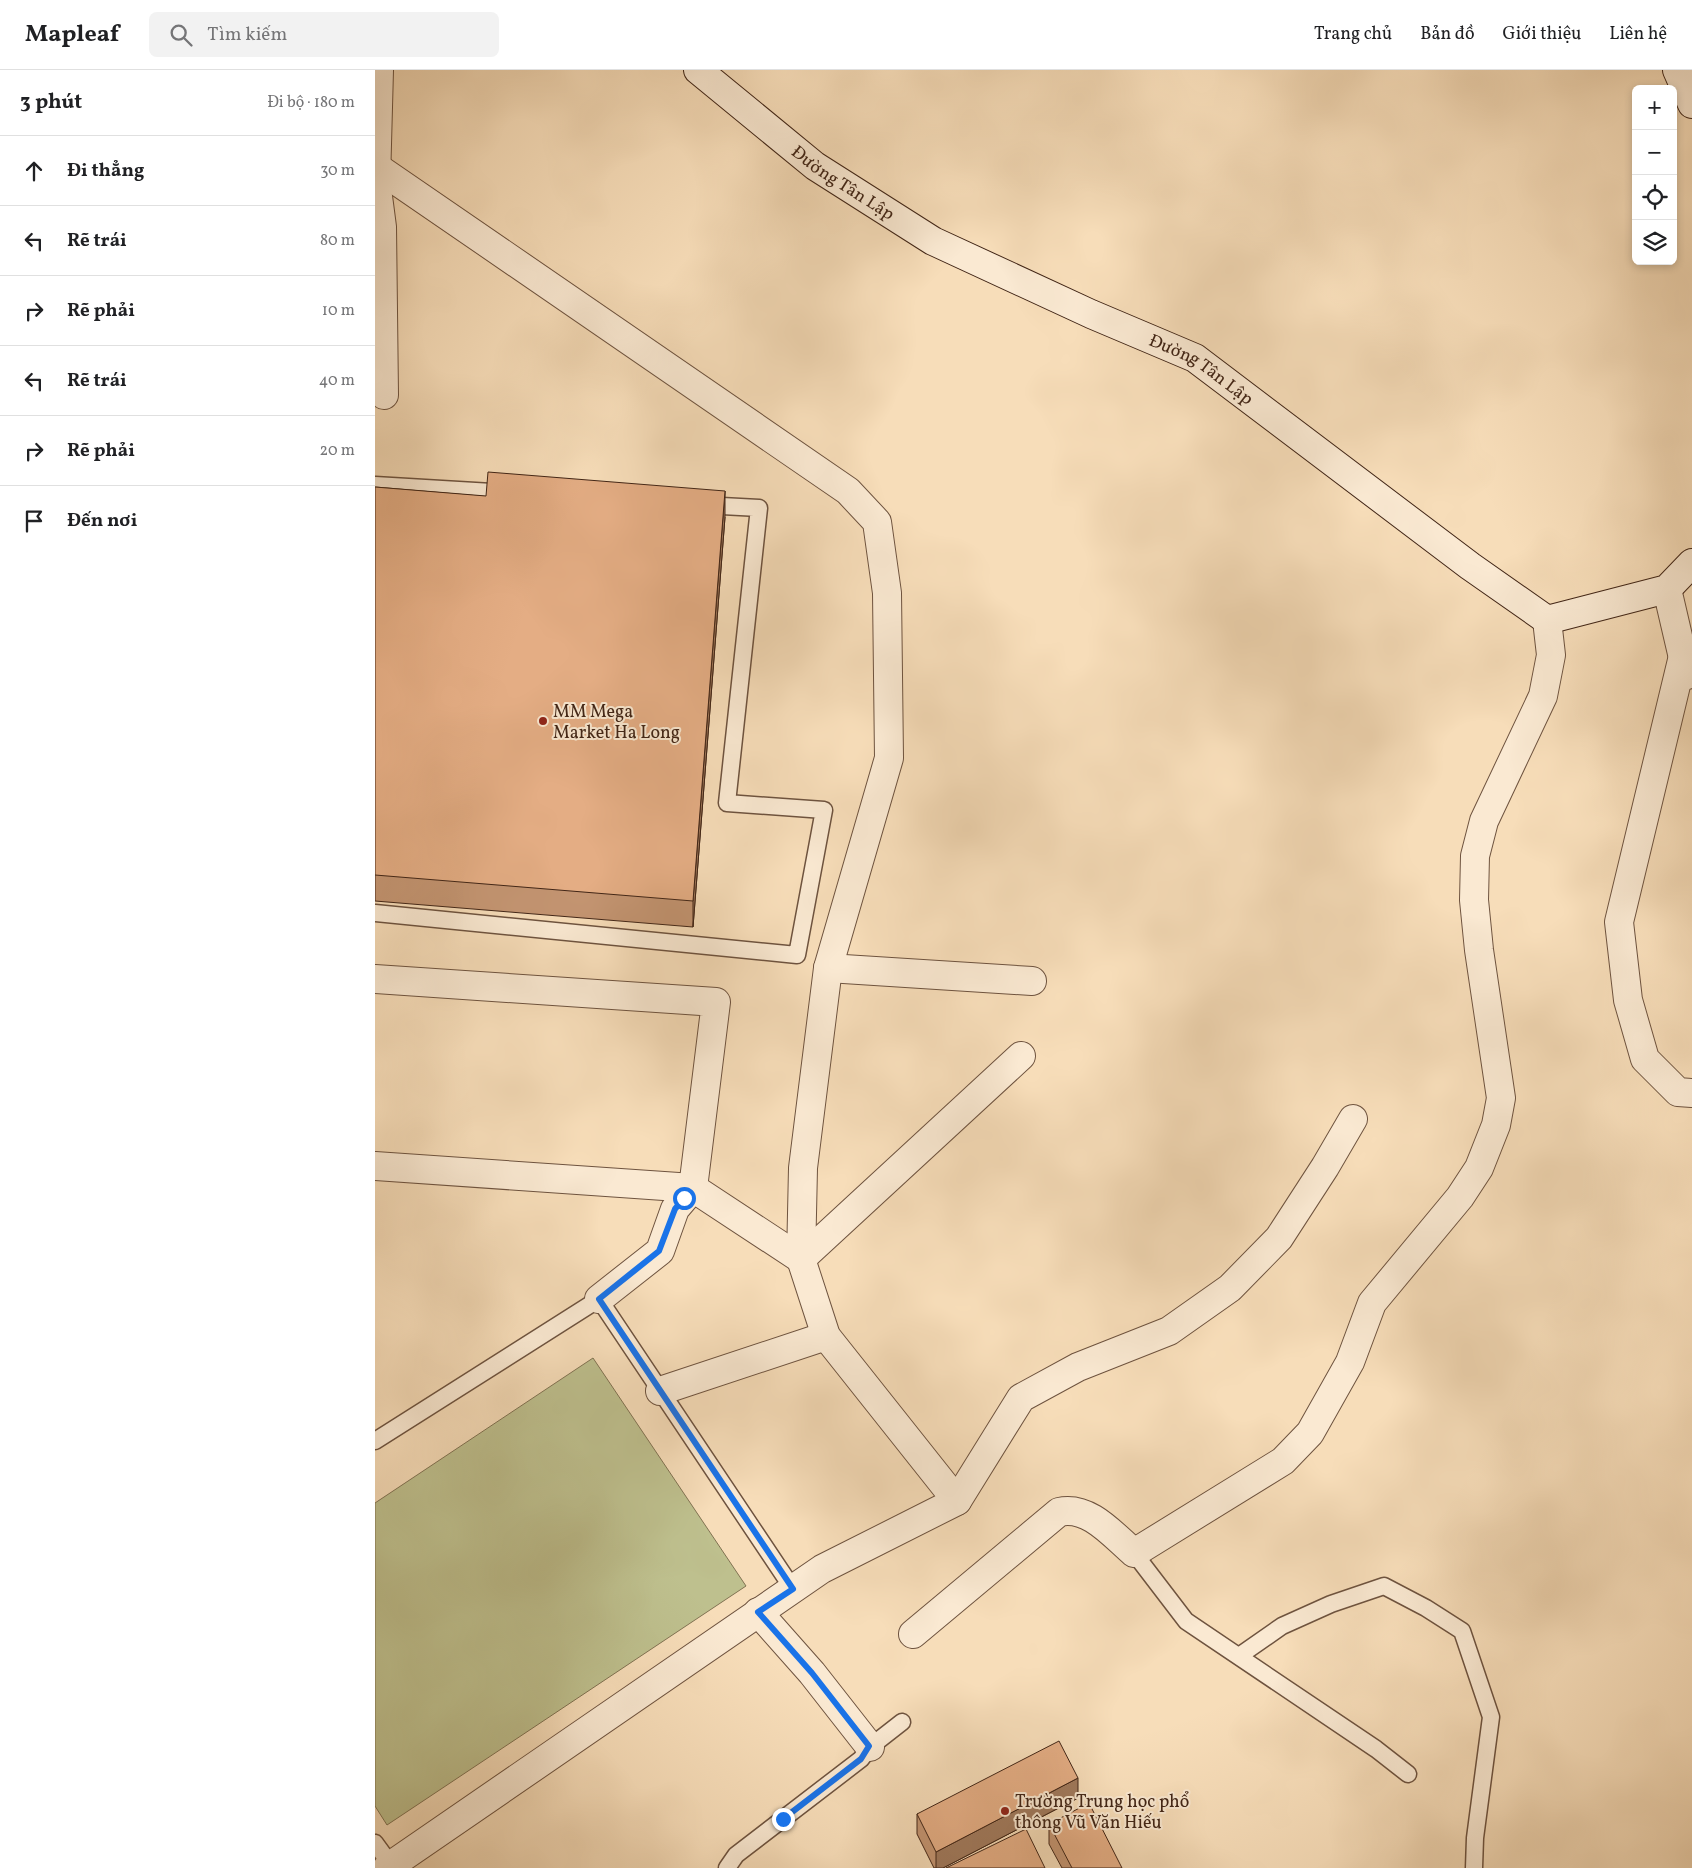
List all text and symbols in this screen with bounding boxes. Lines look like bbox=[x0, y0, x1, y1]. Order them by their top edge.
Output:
search box bbox=[149, 12, 499, 57]
text: Mapleaf bbox=[25, 18, 119, 52]
icon: search bbox=[167, 21, 195, 49]
text: Tìm kiếm bbox=[207, 22, 287, 48]
text: Trang chủ bbox=[1314, 22, 1392, 47]
text: Bản đồ bbox=[1420, 22, 1475, 47]
text: Giới thiệu bbox=[1503, 22, 1581, 47]
text: Liên hệ bbox=[1609, 22, 1667, 47]
map controls bbox=[1632, 85, 1677, 265]
button: + bbox=[1632, 85, 1677, 130]
text: 3 phút bbox=[20, 88, 82, 117]
text: Đi bộ · 180 m bbox=[267, 92, 355, 114]
button: − bbox=[1632, 130, 1677, 175]
street label: Đường Tân Lập bbox=[785, 140, 899, 227]
icon: ahead bbox=[20, 157, 48, 185]
text: Đi thẳng bbox=[67, 158, 144, 184]
text: 30 m bbox=[320, 160, 355, 182]
button: locate bbox=[1632, 175, 1677, 220]
button: layers bbox=[1632, 220, 1677, 265]
icon: left bbox=[20, 227, 48, 255]
text: Rẽ trái bbox=[67, 228, 127, 254]
text: 80 m bbox=[320, 230, 355, 252]
icon: right bbox=[20, 297, 48, 325]
text: Rẽ phải bbox=[67, 298, 135, 324]
text: 10 m bbox=[322, 300, 355, 322]
street label: Đường Tân Lập bbox=[1145, 329, 1258, 412]
icon: left bbox=[20, 367, 48, 395]
text: Rẽ trái bbox=[67, 368, 127, 394]
text: 40 m bbox=[319, 370, 355, 392]
icon: right bbox=[20, 437, 48, 465]
text: Rẽ phải bbox=[67, 438, 135, 464]
text: 20 m bbox=[320, 440, 355, 462]
icon: arrive bbox=[20, 507, 48, 535]
text: Đến nơi bbox=[67, 508, 137, 534]
place label: MM Mega Market Ha Long bbox=[553, 700, 680, 746]
marker: MM Mega Market Ha Long bbox=[537, 715, 549, 727]
route start bbox=[673, 1187, 696, 1210]
place label: Trường Trung học phổ thông Vũ Văn Hiếu bbox=[1015, 1790, 1189, 1836]
marker: Trường Trung học phổ thông Vũ Văn Hiếu bbox=[999, 1805, 1011, 1817]
route end bbox=[772, 1808, 795, 1831]

